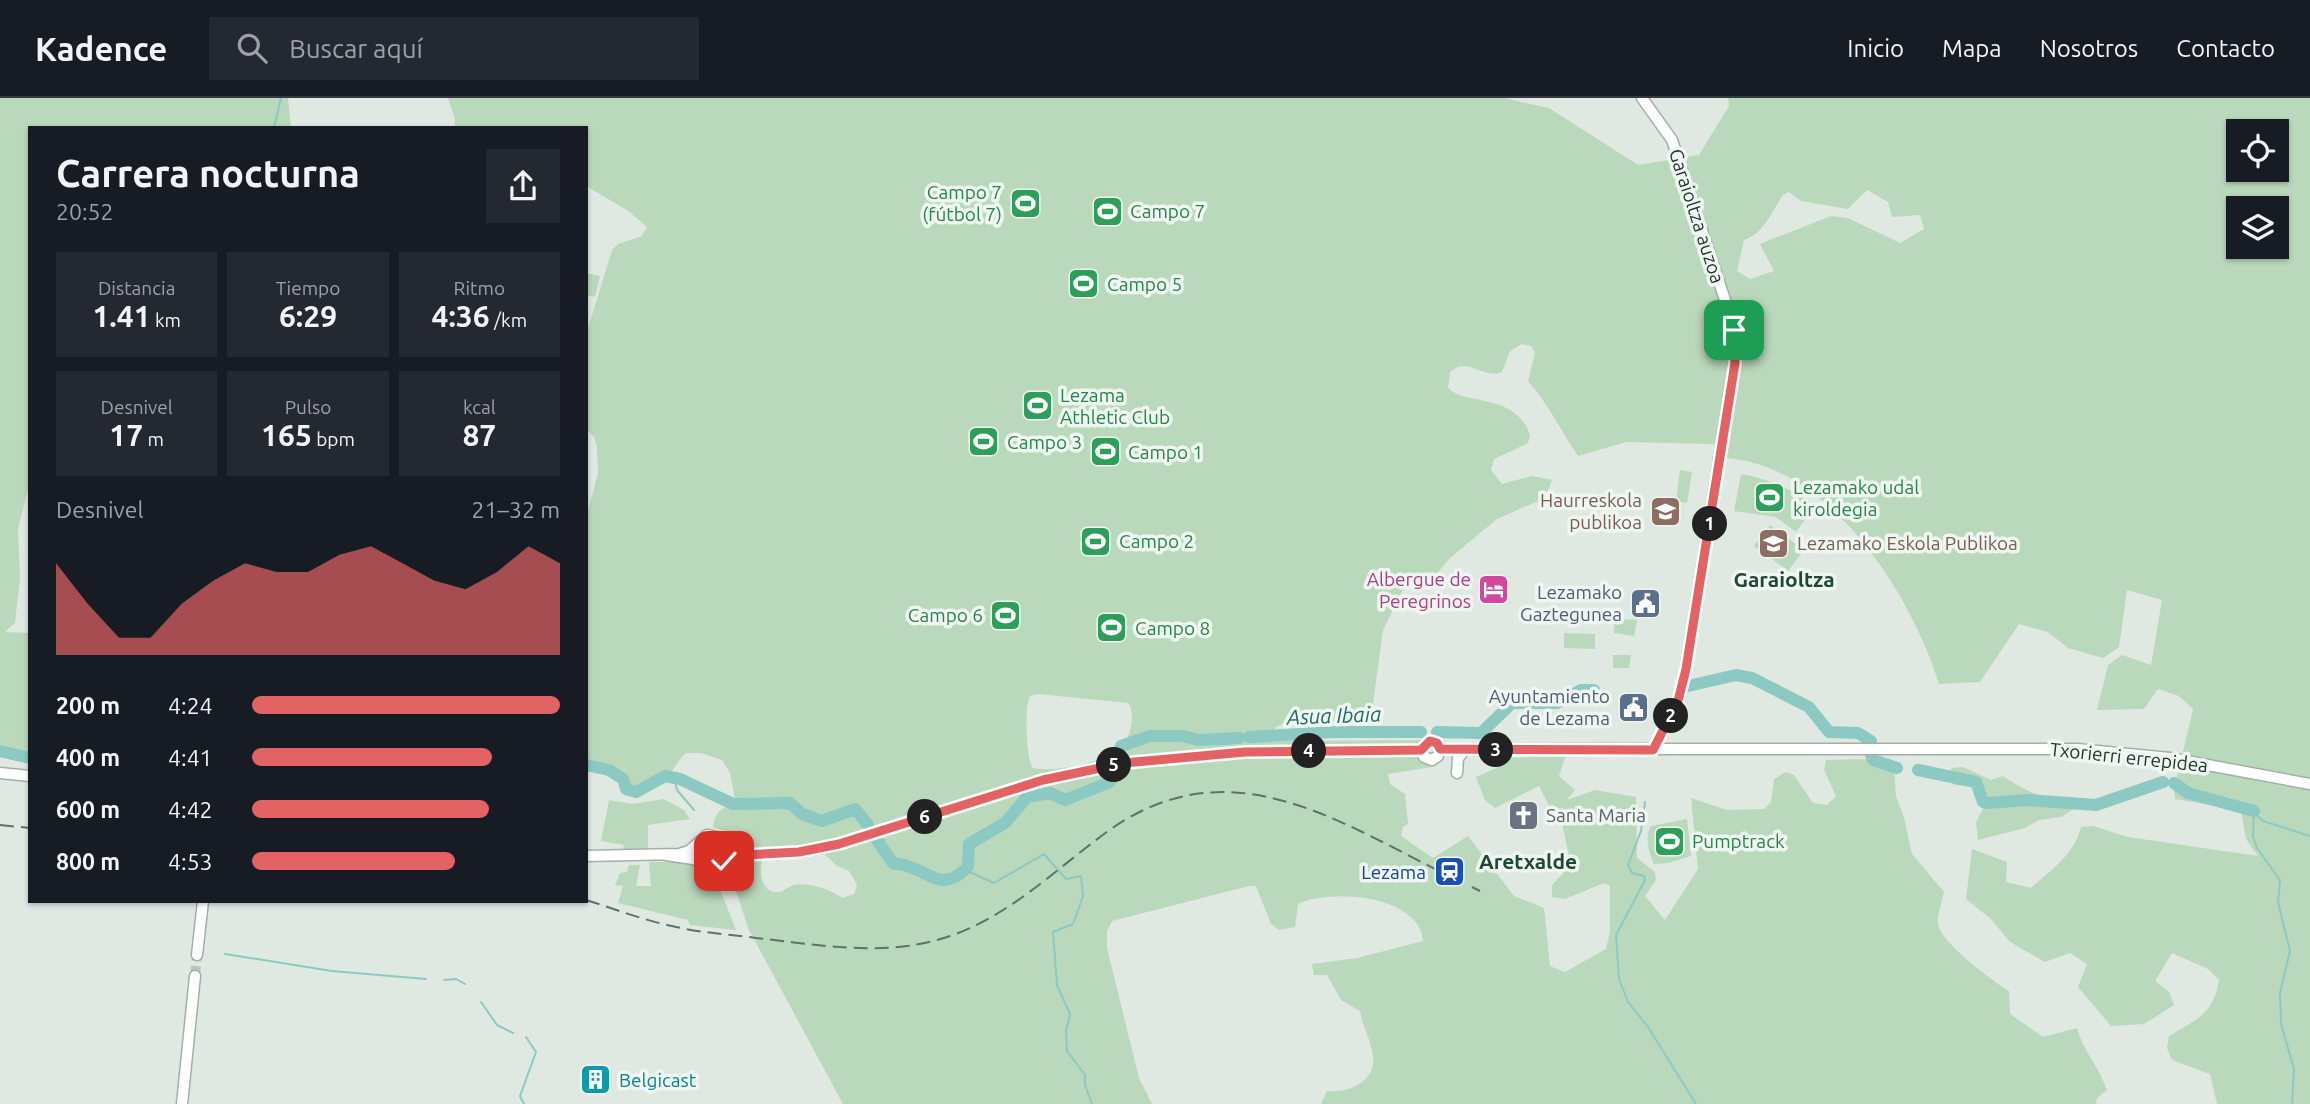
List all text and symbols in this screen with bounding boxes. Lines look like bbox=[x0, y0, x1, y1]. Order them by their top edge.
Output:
search box bbox=[209, 17, 699, 80]
icon: search bbox=[233, 29, 271, 67]
text: Kadence bbox=[35, 30, 167, 67]
text: Buscar aquí bbox=[289, 34, 423, 63]
text: Inicio bbox=[1847, 35, 1904, 62]
text: Mapa bbox=[1942, 35, 2002, 62]
text: Nosotros bbox=[2040, 35, 2138, 62]
text: Contacto bbox=[2176, 35, 2275, 62]
map controls bbox=[2226, 119, 2289, 259]
button: locate bbox=[2226, 119, 2289, 182]
street label: Garaioltza auzoa bbox=[1665, 146, 1729, 286]
button: share bbox=[486, 149, 560, 223]
text: Carrera nocturna bbox=[56, 152, 360, 194]
place label: Campo 7 (fútbol 7) bbox=[922, 181, 1002, 225]
sports icon: Campo 7 (fútbol 7) bbox=[1008, 186, 1042, 220]
sports icon: Campo 7 bbox=[1090, 194, 1124, 228]
button: layers bbox=[2226, 196, 2289, 259]
text: 20:52 bbox=[56, 199, 114, 224]
place label: Campo 7 bbox=[1130, 200, 1205, 222]
sports icon: Campo 5 bbox=[1067, 267, 1101, 301]
place label: Campo 5 bbox=[1107, 273, 1182, 295]
text: Distancia bbox=[98, 277, 175, 299]
text: Tiempo bbox=[276, 277, 340, 299]
text: Ritmo bbox=[454, 277, 505, 299]
text: 1.41 bbox=[92, 299, 151, 333]
text: 6:29 bbox=[279, 299, 337, 333]
text: 4:36 bbox=[432, 299, 490, 333]
pin bbox=[1704, 300, 1764, 360]
text: km bbox=[151, 309, 181, 331]
text: /km bbox=[490, 309, 527, 331]
icon: arrive bbox=[1715, 311, 1753, 349]
place label: Lezama Athletic Club bbox=[1060, 384, 1170, 428]
sports icon: Lezama Athletic Club bbox=[1020, 389, 1054, 423]
text: Desnivel bbox=[101, 396, 173, 418]
text: Pulso bbox=[285, 396, 331, 418]
text: kcal bbox=[463, 396, 496, 418]
text: 17 bbox=[109, 418, 143, 452]
text: 165 bbox=[261, 418, 312, 452]
text: 87 bbox=[462, 418, 496, 452]
sports icon: Campo 3 bbox=[967, 425, 1001, 459]
text: m bbox=[143, 428, 164, 450]
text: bpm bbox=[312, 428, 355, 450]
place label: Campo 3 bbox=[1007, 431, 1082, 453]
sports icon: Campo 1 bbox=[1088, 435, 1122, 469]
place label: Campo 1 bbox=[1128, 441, 1203, 463]
place label: Lezamako udal kiroldegia bbox=[1793, 476, 1919, 520]
sports icon: Lezamako udal kiroldegia bbox=[1753, 481, 1787, 515]
place label: Haurreskola publikoa bbox=[1540, 489, 1642, 533]
school or university icon: Haurreskola publikoa bbox=[1648, 494, 1682, 528]
text: Desnivel bbox=[56, 497, 144, 522]
text: 21–32 m bbox=[472, 497, 560, 522]
pin: 1 bbox=[1692, 506, 1728, 542]
text: 1 bbox=[1704, 512, 1715, 534]
sports icon: Campo 2 bbox=[1079, 524, 1113, 558]
school or university icon: Lezamako Eskola Publikoa bbox=[1757, 526, 1791, 560]
place label: Campo 2 bbox=[1119, 530, 1194, 552]
place label: Lezamako Eskola Publikoa bbox=[1797, 532, 2018, 554]
district label: Garaioltza bbox=[1733, 567, 1835, 591]
place label: Albergue de Peregrinos bbox=[1367, 568, 1471, 612]
hotel icon: Albergue de Peregrinos bbox=[1477, 573, 1511, 607]
place label: Lezamako Gaztegunea bbox=[1520, 581, 1622, 625]
public building icon: Lezamako Gaztegunea bbox=[1628, 586, 1662, 620]
sports icon: Campo 6 bbox=[989, 598, 1023, 632]
place label: Campo 6 bbox=[908, 604, 983, 626]
sports icon: Campo 8 bbox=[1095, 611, 1129, 645]
place label: Campo 8 bbox=[1135, 617, 1210, 639]
place label: Ayuntamiento de Lezama bbox=[1489, 685, 1610, 729]
public building icon: Ayuntamiento de Lezama bbox=[1616, 690, 1650, 724]
text: 200 m bbox=[56, 693, 120, 718]
text: 4:24 bbox=[168, 693, 213, 718]
pin: 2 bbox=[1654, 698, 1688, 734]
water label: Asua Ibaia bbox=[1285, 701, 1382, 729]
text: 2 bbox=[1665, 704, 1676, 726]
pin: 3 bbox=[1478, 732, 1514, 768]
pin: 4 bbox=[1292, 734, 1326, 768]
text: 3 bbox=[1490, 738, 1501, 760]
street label: Txorierri errepidea bbox=[2049, 738, 2209, 776]
text: 4 bbox=[1303, 739, 1314, 761]
text: 400 m bbox=[56, 745, 120, 770]
text: 4:41 bbox=[168, 745, 213, 770]
pin: 5 bbox=[1096, 748, 1132, 782]
text: 5 bbox=[1108, 753, 1119, 775]
text: 600 m bbox=[56, 797, 120, 822]
text: 4:42 bbox=[168, 797, 213, 822]
church icon: Santa Maria bbox=[1506, 798, 1540, 832]
pin: 6 bbox=[908, 800, 942, 834]
place label: Santa Maria bbox=[1546, 804, 1646, 826]
text: 6 bbox=[919, 805, 930, 827]
sports icon: Pumptrack bbox=[1652, 824, 1686, 858]
place label: Pumptrack bbox=[1692, 830, 1785, 852]
pin bbox=[694, 831, 754, 891]
icon: check bbox=[705, 842, 743, 880]
text: 800 m bbox=[56, 849, 120, 874]
text: 4:53 bbox=[168, 849, 213, 874]
district label: Aretxalde bbox=[1479, 849, 1577, 873]
station icon: Lezama bbox=[1432, 855, 1466, 889]
place label: Lezama bbox=[1361, 861, 1426, 883]
building icon: Belgicast bbox=[579, 1063, 613, 1097]
place label: Belgicast bbox=[619, 1069, 697, 1091]

